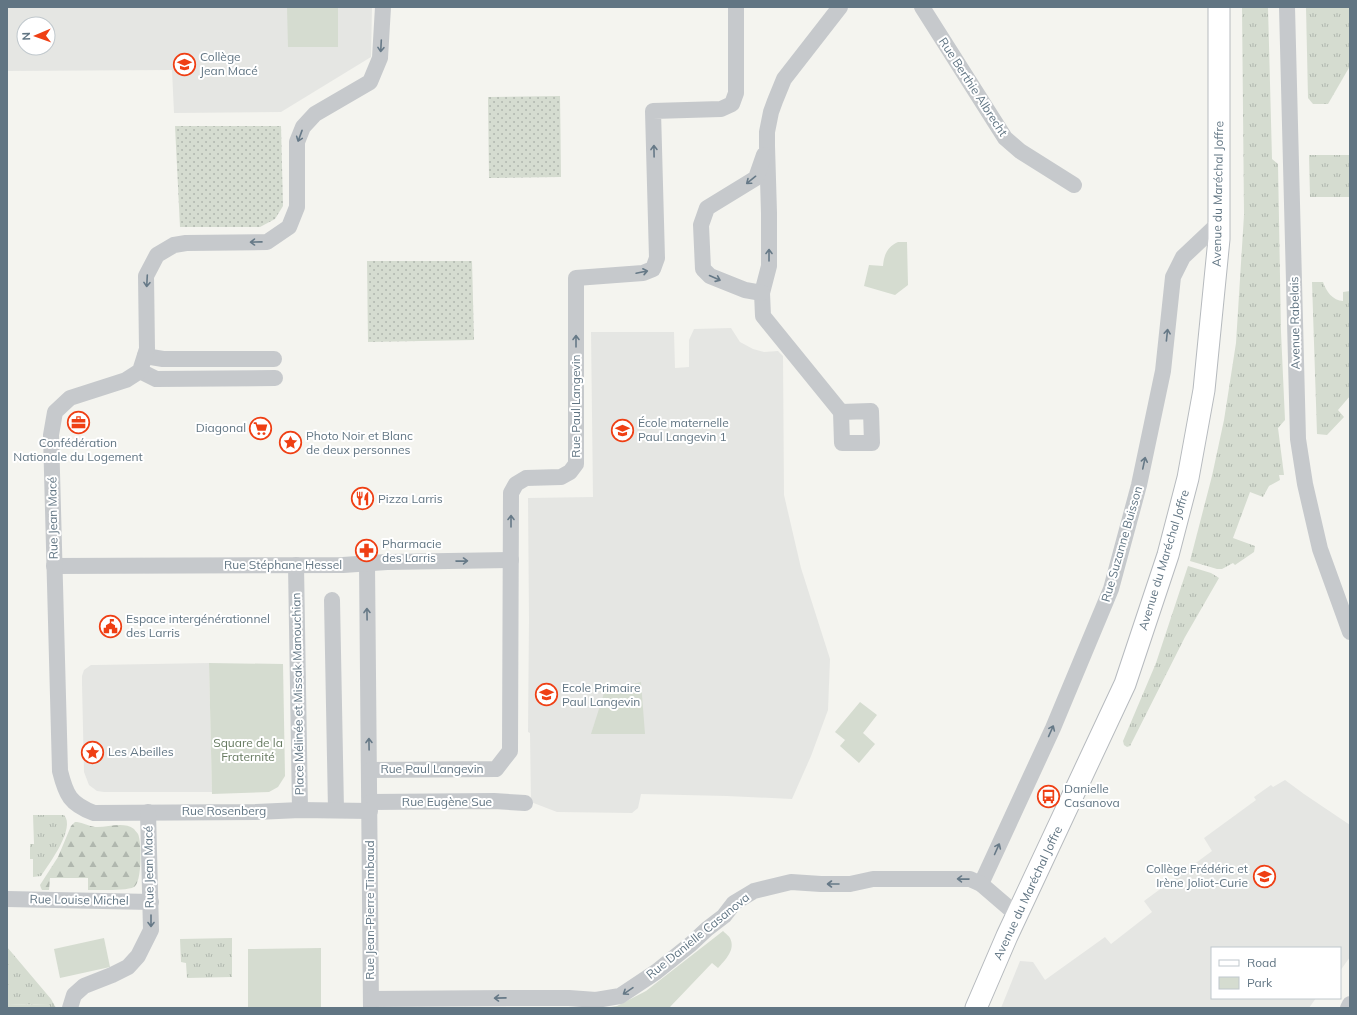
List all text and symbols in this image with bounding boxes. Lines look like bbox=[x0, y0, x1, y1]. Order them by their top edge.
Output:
north arrow bbox=[16, 16, 56, 56]
text: N bbox=[19, 32, 33, 41]
street label: Rue Berthie Albrecht bbox=[936, 34, 1011, 139]
one-way arrow bbox=[377, 39, 384, 52]
place label: Collège Jean Macé bbox=[200, 49, 258, 78]
school or university icon: Collège Jean Macé bbox=[171, 51, 197, 77]
street label: Avenue du Maréchal Joffre bbox=[1209, 121, 1226, 267]
one-way arrow bbox=[295, 130, 303, 142]
one-way arrow bbox=[650, 145, 658, 158]
one-way arrow bbox=[746, 175, 756, 184]
one-way arrow bbox=[250, 238, 263, 246]
one-way arrow bbox=[765, 249, 773, 262]
one-way arrow bbox=[635, 268, 648, 276]
one-way arrow bbox=[143, 274, 151, 287]
one-way arrow bbox=[708, 275, 720, 282]
street label: Avenue Rabelais bbox=[1286, 276, 1303, 370]
one-way arrow bbox=[1163, 329, 1171, 342]
one-way arrow bbox=[572, 335, 580, 348]
street label: Rue Paul Langevin bbox=[568, 354, 583, 458]
office icon: Confédération Nationale du Logement bbox=[65, 409, 91, 435]
supermarket icon: Diagonal bbox=[248, 415, 274, 441]
place label: École maternelle Paul Langevin 1 bbox=[638, 415, 729, 444]
school or university icon: École maternelle Paul Langevin 1 bbox=[609, 417, 635, 443]
place label: Diagonal bbox=[196, 420, 246, 435]
place label: Photo Noir et Blanc de deux personnes bbox=[306, 428, 413, 457]
place icon: Photo Noir et Blanc de deux personnes bbox=[277, 430, 303, 456]
place label: Confédération Nationale du Logement bbox=[13, 435, 143, 464]
one-way arrow bbox=[1140, 457, 1148, 470]
street label: Rue Jean Macé bbox=[44, 477, 61, 559]
street label: Rue Suzanne Buisson bbox=[1098, 484, 1145, 604]
restaurant icon: Pizza Larris bbox=[349, 486, 375, 512]
street label: Avenue du Maréchal Joffre bbox=[1135, 488, 1192, 632]
place label: Pizza Larris bbox=[378, 491, 443, 506]
one-way arrow bbox=[507, 515, 515, 528]
place label: Pharmacie des Larris bbox=[382, 536, 441, 565]
pharmacy icon: Pharmacie des Larris bbox=[354, 538, 380, 564]
street label: Rue Stéphane Hessel bbox=[224, 557, 342, 572]
one-way arrow bbox=[455, 557, 468, 565]
street label: Place Mélinée et Missak Manouchian bbox=[288, 592, 307, 796]
one-way arrow bbox=[363, 608, 371, 621]
place label: Espace intergénérationnel des Larris bbox=[126, 611, 270, 640]
public building icon: Espace intergénérationnel des Larris bbox=[98, 613, 124, 639]
place label: Ecole Primaire Paul Langevin bbox=[562, 680, 641, 709]
school or university icon: Ecole Primaire Paul Langevin bbox=[534, 682, 560, 708]
one-way arrow bbox=[1048, 725, 1055, 737]
park label: Square de la Fraternité bbox=[213, 735, 283, 764]
one-way arrow bbox=[365, 738, 373, 751]
place icon: Les Abeilles bbox=[80, 739, 106, 765]
place label: Les Abeilles bbox=[108, 744, 174, 759]
street label: Rue Paul Langevin bbox=[380, 761, 484, 776]
place label: Danielle Casanova bbox=[1064, 781, 1120, 810]
bus stop icon: Danielle Casanova bbox=[1035, 783, 1061, 809]
street label: Rue Eugène Sue bbox=[402, 794, 492, 809]
street label: Rue Rosenberg bbox=[182, 803, 266, 818]
street label: Avenue du Maréchal Joffre bbox=[990, 823, 1065, 962]
street label: Rue Jean Macé bbox=[140, 826, 157, 908]
street label: Rue Jean-Pierre Timbaud bbox=[362, 840, 377, 980]
one-way arrow bbox=[994, 843, 1001, 855]
place label: Collège Frédéric et Irène Joliot-Curie bbox=[1146, 861, 1248, 890]
school or university icon: Collège Frédéric et Irène Joliot-Curie bbox=[1251, 863, 1277, 889]
one-way arrow bbox=[957, 875, 970, 883]
one-way arrow bbox=[827, 880, 840, 888]
street label: Rue Danielle Casanova bbox=[643, 889, 752, 982]
street label: Rue Louise Michel bbox=[29, 891, 129, 908]
one-way arrow bbox=[147, 914, 155, 927]
legend bbox=[1211, 947, 1341, 999]
text: Road bbox=[1247, 955, 1276, 970]
text: Park bbox=[1247, 975, 1273, 990]
one-way arrow bbox=[623, 987, 634, 995]
one-way arrow bbox=[494, 994, 507, 1002]

